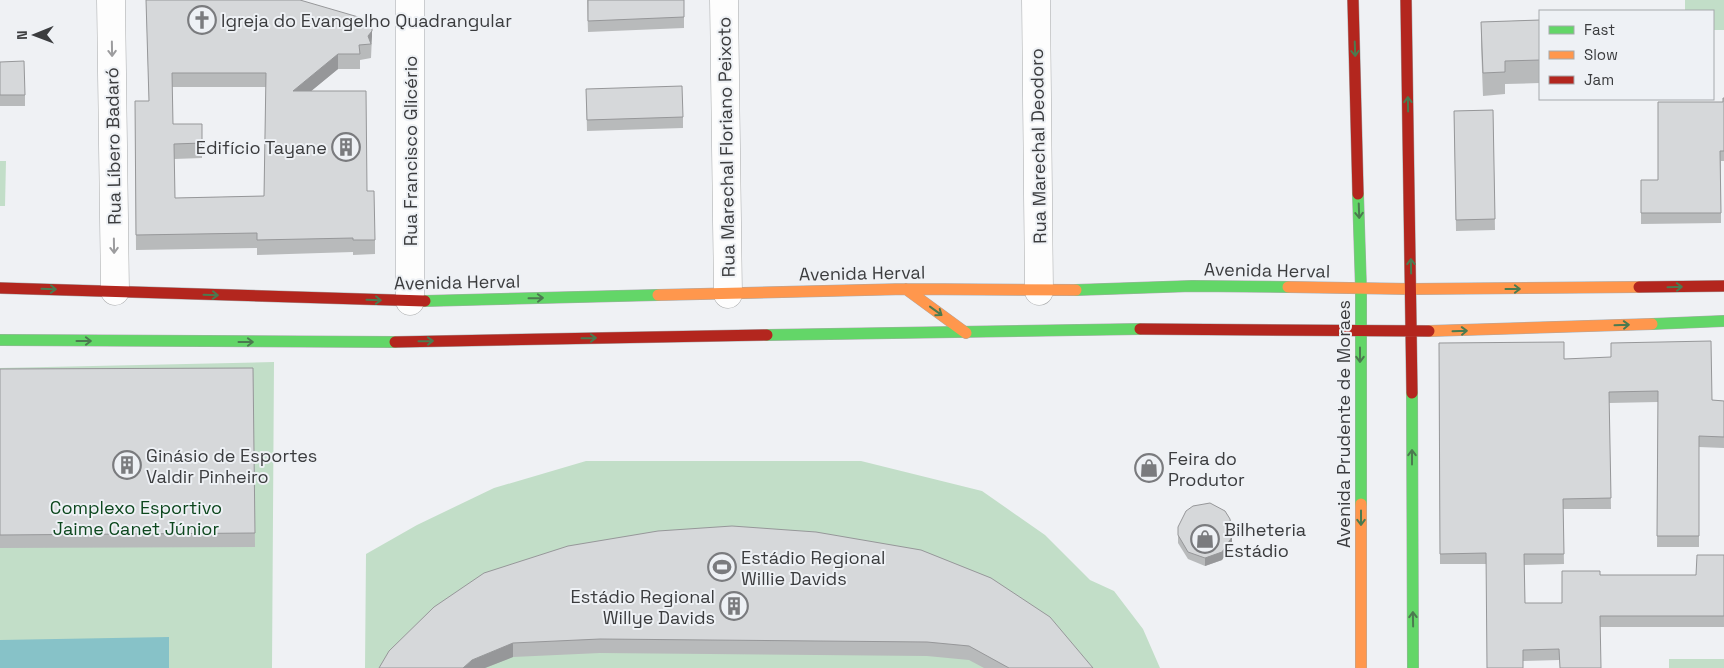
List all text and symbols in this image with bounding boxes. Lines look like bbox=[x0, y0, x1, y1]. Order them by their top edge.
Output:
church icon: Igreja do Evangelho Quadrangular bbox=[187, 5, 217, 35]
place label: Igreja do Evangelho Quadrangular bbox=[221, 9, 512, 32]
north arrow bbox=[10, 10, 60, 60]
legend bbox=[1539, 10, 1714, 100]
street label: Rua Marechal Floriano Peixoto bbox=[712, 16, 740, 278]
text: Fast bbox=[1584, 20, 1615, 39]
text: N bbox=[13, 30, 31, 40]
one-way arrow bbox=[107, 40, 117, 56]
one-way arrow bbox=[1350, 40, 1359, 56]
text: Slow bbox=[1584, 45, 1618, 64]
street label: Rua Marechal Deodoro bbox=[1025, 48, 1051, 244]
street label: Rua Francisco Glicério bbox=[399, 56, 422, 246]
street label: Rua Líbero Badaró bbox=[100, 67, 126, 225]
text: Jam bbox=[1584, 70, 1614, 89]
one-way arrow bbox=[1403, 96, 1413, 112]
building icon: Edifício Tayane bbox=[331, 132, 361, 162]
place label: Edifício Tayane bbox=[196, 136, 327, 159]
one-way arrow bbox=[1354, 202, 1364, 219]
one-way arrow bbox=[109, 238, 119, 254]
street label: Avenida Herval bbox=[1204, 257, 1330, 283]
one-way arrow bbox=[1406, 258, 1416, 274]
street label: Avenida Herval bbox=[799, 260, 925, 286]
street label: Avenida Herval bbox=[394, 269, 520, 295]
one-way arrow bbox=[1666, 282, 1683, 292]
one-way arrow bbox=[1504, 284, 1520, 294]
one-way arrow bbox=[40, 285, 56, 294]
one-way arrow bbox=[202, 290, 219, 300]
one-way arrow bbox=[528, 293, 544, 303]
one-way arrow bbox=[365, 295, 381, 305]
street label: Avenida Prudente de Moraes bbox=[1332, 300, 1355, 548]
one-way arrow bbox=[929, 306, 943, 316]
one-way arrow bbox=[1614, 320, 1630, 329]
one-way arrow bbox=[1452, 326, 1468, 335]
one-way arrow bbox=[580, 333, 596, 343]
one-way arrow bbox=[75, 336, 91, 346]
one-way arrow bbox=[418, 336, 434, 346]
one-way arrow bbox=[238, 337, 254, 347]
one-way arrow bbox=[1355, 347, 1365, 363]
place label: Ginásio de Esportes Valdir Pinheiro bbox=[146, 444, 317, 488]
place label: Feira do Produtor bbox=[1168, 447, 1245, 491]
one-way arrow bbox=[1407, 449, 1417, 466]
building icon: Ginásio de Esportes Valdir Pinheiro bbox=[112, 450, 142, 480]
shop icon: Feira do Produtor bbox=[1134, 453, 1164, 483]
park label: Complexo Esportivo Jaime Canet Júnior bbox=[50, 496, 222, 540]
one-way arrow bbox=[1356, 510, 1366, 526]
place label: Bilheteria Estádio bbox=[1224, 518, 1306, 562]
shop icon: Bilheteria Estádio bbox=[1190, 524, 1220, 554]
place label: Estádio Regional Willie Davids bbox=[741, 546, 885, 590]
sports icon: Estádio Regional Willie Davids bbox=[707, 552, 737, 582]
place label: Estádio Regional Willye Davids bbox=[571, 585, 715, 629]
building icon: Estádio Regional Willye Davids bbox=[719, 591, 749, 621]
one-way arrow bbox=[1408, 612, 1417, 628]

